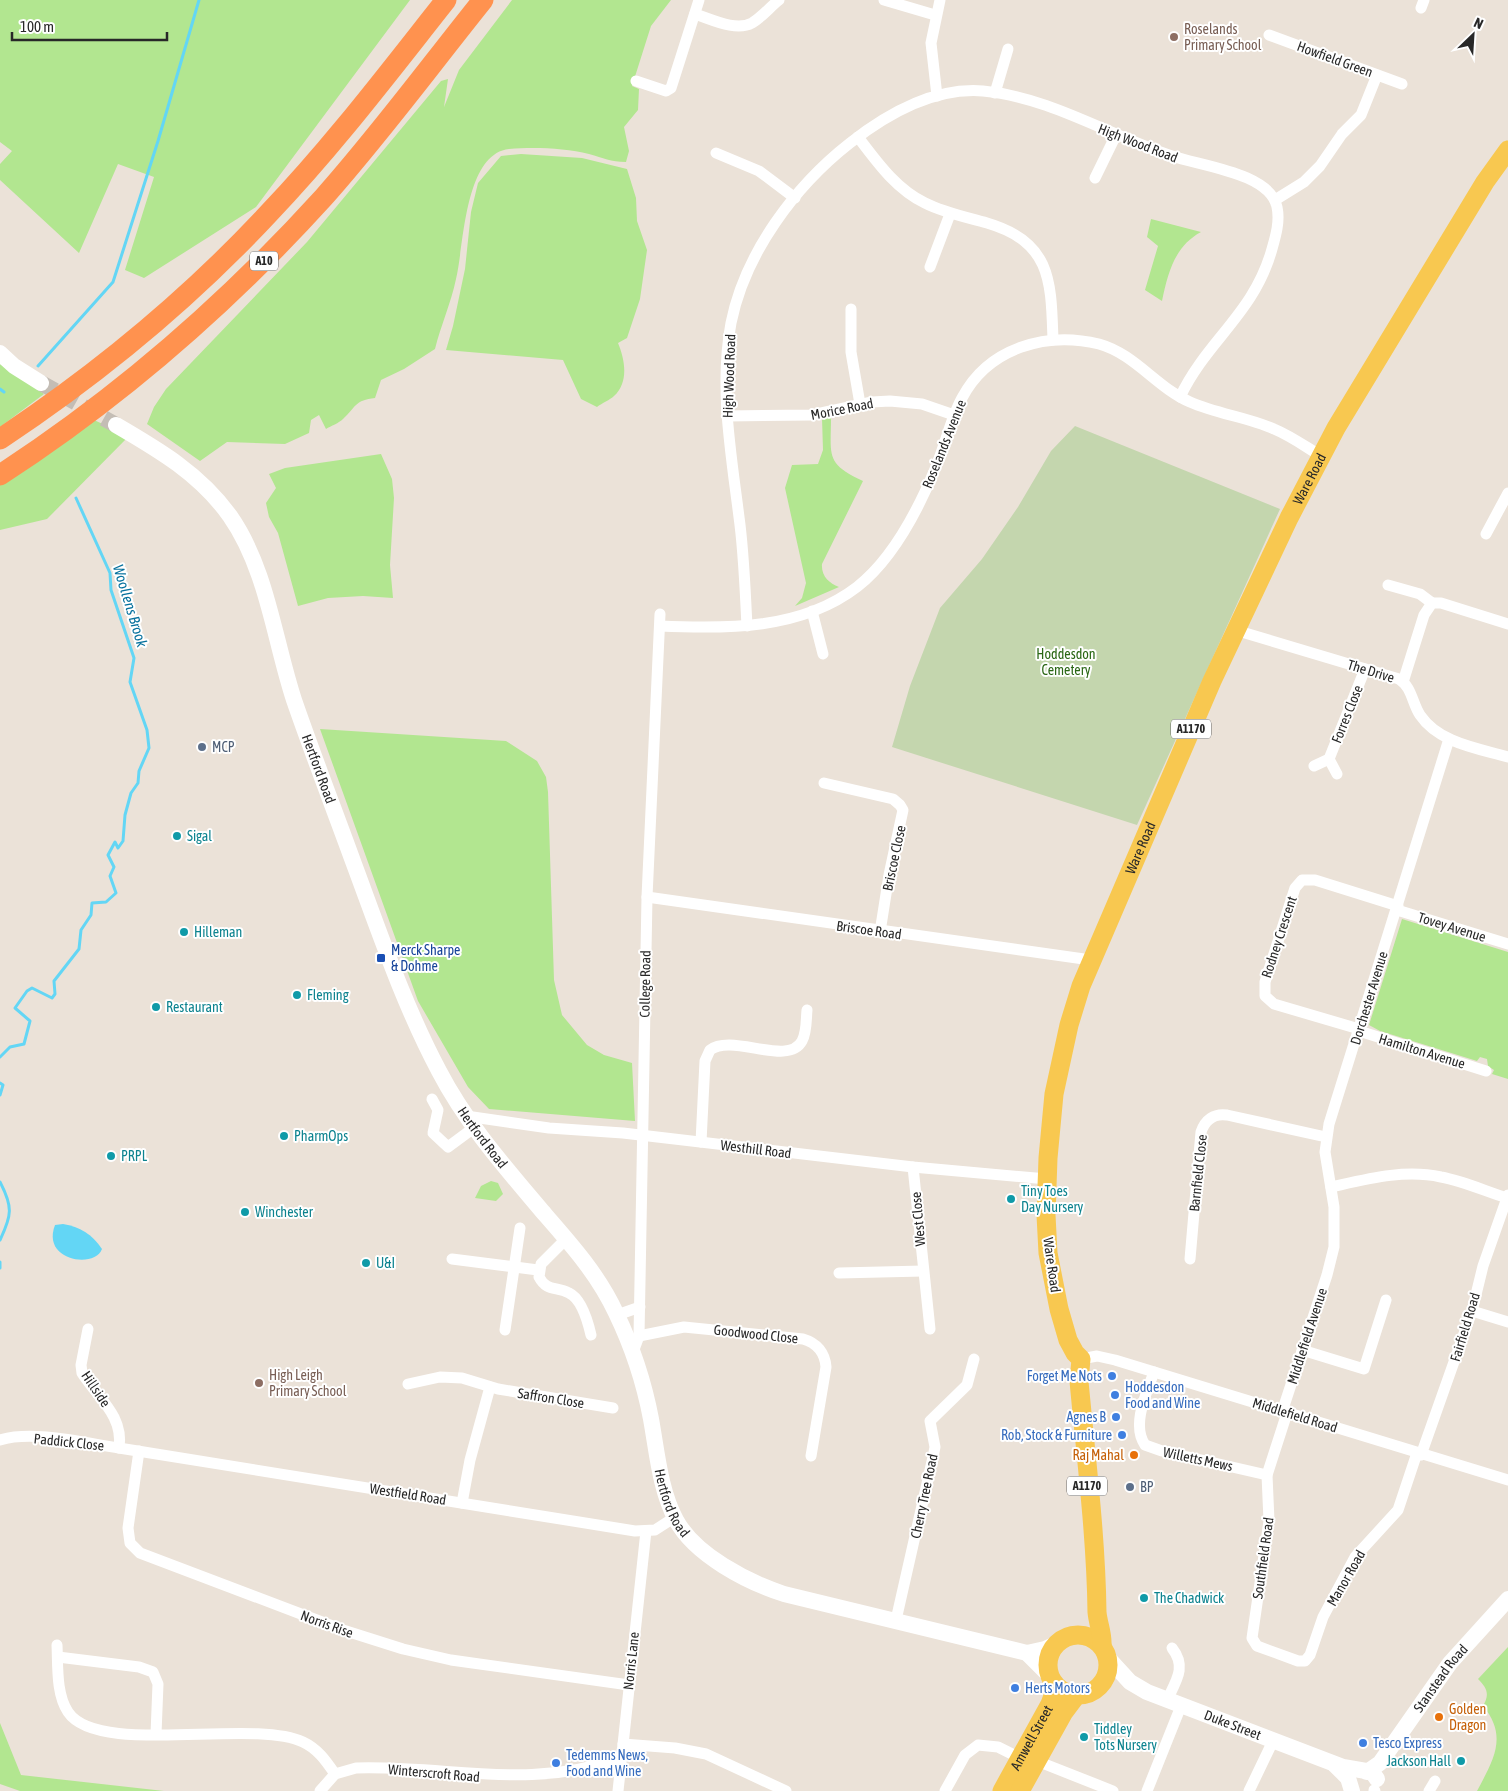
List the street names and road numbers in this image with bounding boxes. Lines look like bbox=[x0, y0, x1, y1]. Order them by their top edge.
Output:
street label: Howfield Green bbox=[1295, 38, 1375, 80]
street label: High Wood Road bbox=[1096, 120, 1180, 166]
road number: A10 bbox=[250, 252, 278, 270]
street label: High Wood Road bbox=[720, 334, 738, 418]
street label: Morice Road bbox=[809, 395, 875, 423]
street label: Roselands Avenue bbox=[919, 397, 969, 491]
street label: Ware Road bbox=[1289, 451, 1329, 507]
street label: The Drive bbox=[1346, 656, 1396, 686]
street label: Forres Close bbox=[1328, 683, 1366, 745]
road number: A1170 bbox=[1171, 720, 1211, 739]
street label: Hertford Road bbox=[299, 732, 339, 806]
street label: Ware Road bbox=[1122, 819, 1159, 877]
street label: Briscoe Close bbox=[879, 824, 909, 892]
street label: Rodney Crescent bbox=[1258, 894, 1300, 980]
street label: Tovey Avenue bbox=[1416, 909, 1488, 945]
street label: Briscoe Road bbox=[835, 918, 903, 942]
street label: Dorchester Avenue bbox=[1347, 949, 1391, 1047]
street label: College Road bbox=[636, 950, 654, 1018]
street label: Hamilton Avenue bbox=[1377, 1030, 1467, 1072]
street label: Hertford Road bbox=[454, 1104, 511, 1171]
street label: Barnfield Close bbox=[1186, 1134, 1210, 1212]
street label: Westhill Road bbox=[720, 1137, 792, 1161]
street label: West Close bbox=[908, 1191, 928, 1247]
street label: Ware Road bbox=[1040, 1236, 1064, 1294]
street label: Middlefield Avenue bbox=[1284, 1286, 1330, 1386]
street label: Fairfield Road bbox=[1447, 1291, 1483, 1363]
street label: Goodwood Close bbox=[713, 1322, 799, 1346]
street label: Hillside bbox=[78, 1368, 114, 1410]
street label: Saffron Close bbox=[517, 1385, 585, 1411]
street label: Middlefield Road bbox=[1251, 1394, 1339, 1436]
street label: Paddick Close bbox=[33, 1430, 105, 1454]
street label: Willetts Mews bbox=[1162, 1444, 1234, 1474]
street label: Cherry Tree Road bbox=[907, 1452, 941, 1540]
street label: Hertford Road bbox=[652, 1467, 693, 1540]
road number: A1170 bbox=[1067, 1476, 1107, 1495]
street label: Westfield Road bbox=[369, 1480, 447, 1508]
street label: Southfield Road bbox=[1249, 1516, 1277, 1600]
street label: Manor Road bbox=[1324, 1547, 1368, 1609]
street label: Norris Rise bbox=[299, 1607, 355, 1641]
street label: Norris Lane bbox=[620, 1631, 642, 1691]
street label: Stanstead Road bbox=[1410, 1641, 1471, 1715]
street label: Amwell Street bbox=[1007, 1702, 1056, 1773]
street label: Duke Street bbox=[1202, 1707, 1263, 1743]
street label: Winterscroft Road bbox=[388, 1761, 480, 1785]

